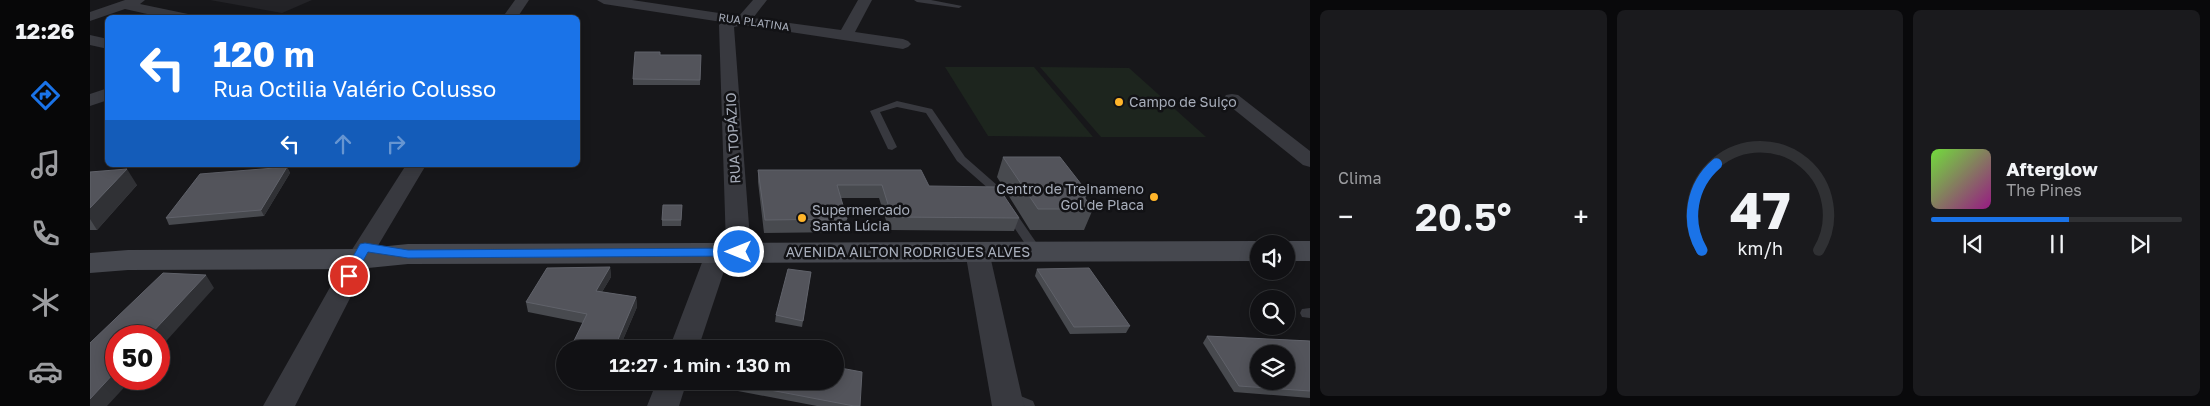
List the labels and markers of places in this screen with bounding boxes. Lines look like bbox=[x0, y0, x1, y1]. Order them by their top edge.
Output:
place label: Campo de Suiço bbox=[1129, 93, 1237, 110]
marker: Campo de Suiço bbox=[1113, 96, 1125, 108]
place label: Centro de Treinameno Gol de Placa bbox=[996, 180, 1144, 213]
marker: Centro de Treinameno Gol de Placa bbox=[1148, 191, 1160, 203]
place label: Supermercado Santa Lúcia bbox=[812, 201, 910, 234]
marker: Supermercado Santa Lúcia bbox=[796, 212, 808, 224]
pin bbox=[328, 255, 370, 297]

